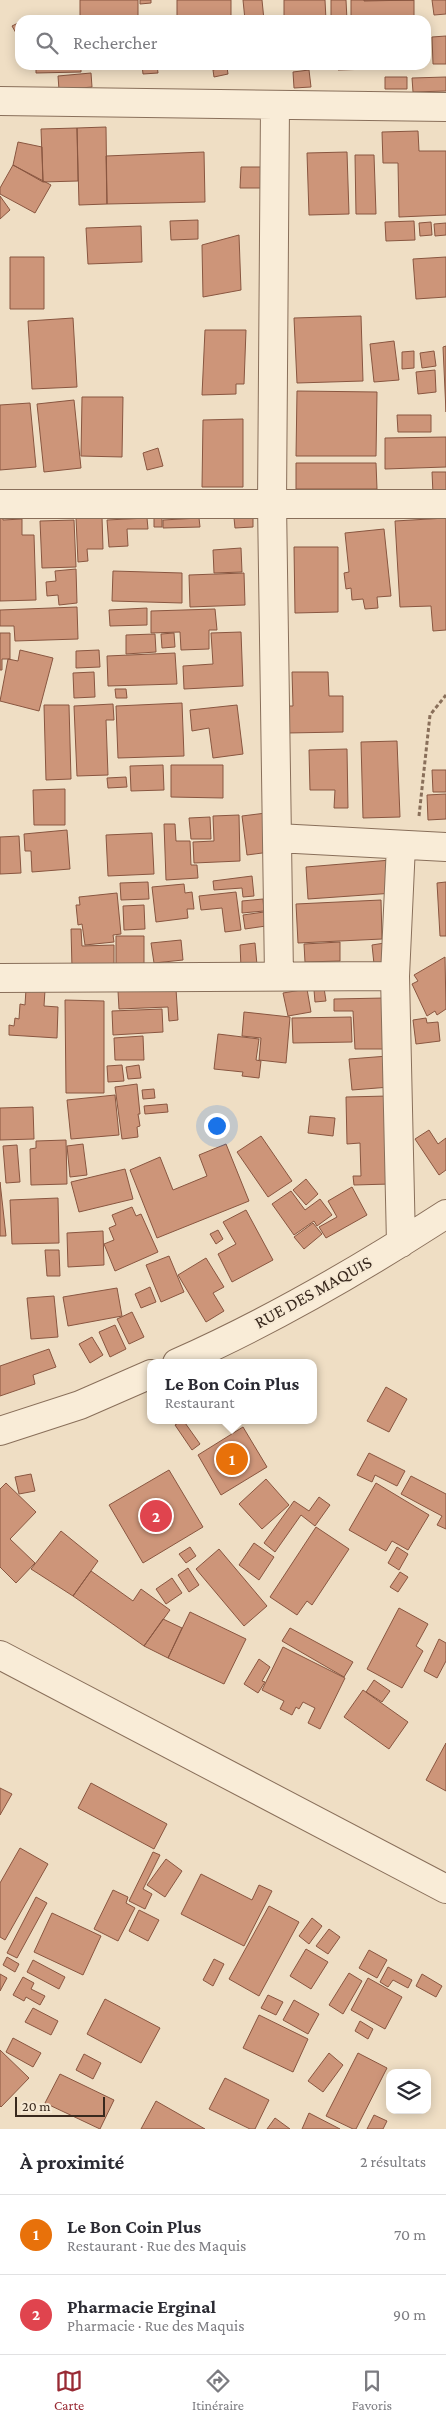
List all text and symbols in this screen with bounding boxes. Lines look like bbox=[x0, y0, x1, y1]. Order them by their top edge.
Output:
search box bbox=[15, 15, 431, 70]
icon: search bbox=[33, 29, 61, 57]
text: Rechercher bbox=[73, 32, 157, 53]
your location bbox=[204, 1113, 230, 1139]
street label: RUE DES MAQUIS bbox=[251, 1252, 375, 1332]
popup bbox=[147, 1359, 317, 1424]
text: Le Bon Coin Plus bbox=[165, 1373, 299, 1394]
text: Restaurant bbox=[165, 1394, 235, 1411]
pin: 1 bbox=[216, 1440, 248, 1478]
pin: 2 bbox=[140, 1497, 172, 1535]
map controls bbox=[386, 2069, 431, 2114]
button: layers bbox=[386, 2069, 431, 2114]
scale bar bbox=[15, 2094, 105, 2117]
text: 20 m bbox=[22, 2098, 50, 2114]
text: À proximité bbox=[20, 2150, 124, 2174]
text: 2 résultats bbox=[360, 2153, 426, 2170]
text: Le Bon Coin Plus bbox=[67, 2216, 201, 2237]
text: 1 bbox=[33, 2226, 39, 2243]
text: 70 m bbox=[394, 2226, 426, 2243]
text: Restaurant · Rue des Maquis bbox=[67, 2237, 246, 2254]
text: Pharmacie Erginal bbox=[67, 2296, 216, 2317]
text: 2 bbox=[32, 2306, 40, 2323]
text: 90 m bbox=[393, 2306, 426, 2323]
text: Pharmacie · Rue des Maquis bbox=[67, 2317, 244, 2334]
tab: Carte bbox=[54, 2367, 84, 2413]
tab: Itinéraire bbox=[192, 2367, 244, 2413]
tab: Favoris bbox=[352, 2367, 392, 2413]

